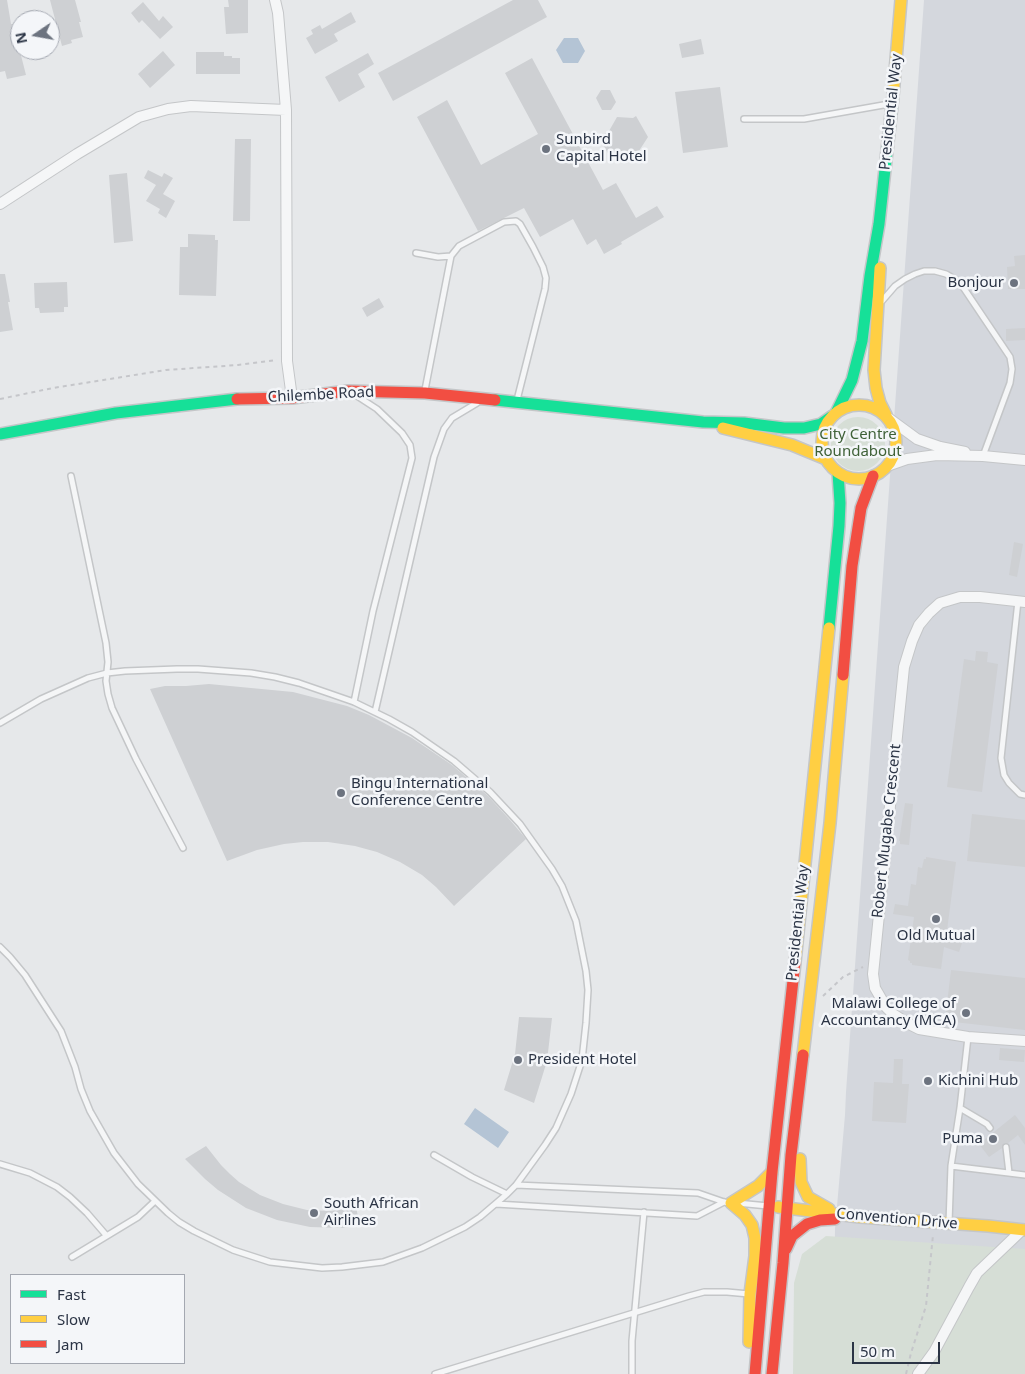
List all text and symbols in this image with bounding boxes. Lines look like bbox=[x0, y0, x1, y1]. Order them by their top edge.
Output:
north arrow bbox=[10, 10, 60, 60]
text: N bbox=[10, 30, 31, 46]
street label: Presidential Way bbox=[876, 53, 906, 171]
place label: Sunbird Capital Hotel bbox=[556, 131, 647, 166]
marker: Sunbird Capital Hotel bbox=[540, 143, 552, 155]
place label: Bonjour bbox=[947, 274, 1004, 292]
marker: Bonjour bbox=[1008, 277, 1020, 289]
street label: Chilembe Road bbox=[267, 383, 375, 407]
park label: City Centre Roundabout bbox=[814, 426, 902, 461]
street label: Robert Mugabe Crescent bbox=[869, 743, 905, 919]
place label: Bingu International Conference Centre bbox=[351, 775, 488, 810]
marker: Bingu International Conference Centre bbox=[335, 787, 347, 799]
street label: Presidential Way bbox=[783, 864, 813, 982]
marker: Old Mutual bbox=[930, 913, 942, 925]
place label: Old Mutual bbox=[897, 927, 975, 945]
place label: Malawi College of Accountancy (MCA) bbox=[821, 995, 956, 1030]
marker: Malawi College of Accountancy (MCA) bbox=[960, 1007, 972, 1019]
place label: President Hotel bbox=[528, 1051, 637, 1069]
marker: President Hotel bbox=[512, 1054, 524, 1066]
place label: Kichini Hub bbox=[938, 1072, 1018, 1090]
marker: Kichini Hub bbox=[922, 1075, 934, 1087]
place label: Puma bbox=[942, 1130, 983, 1148]
marker: Puma bbox=[987, 1133, 999, 1145]
place label: South African Airlines bbox=[324, 1195, 419, 1230]
street label: Convention Drive bbox=[836, 1205, 958, 1233]
marker: South African Airlines bbox=[308, 1207, 320, 1219]
legend bbox=[10, 1274, 185, 1364]
text: Fast bbox=[57, 1284, 86, 1304]
text: Slow bbox=[57, 1309, 90, 1329]
scale bar bbox=[855, 1332, 942, 1364]
text: Jam bbox=[57, 1334, 84, 1354]
text: 50 m bbox=[860, 1341, 895, 1361]

